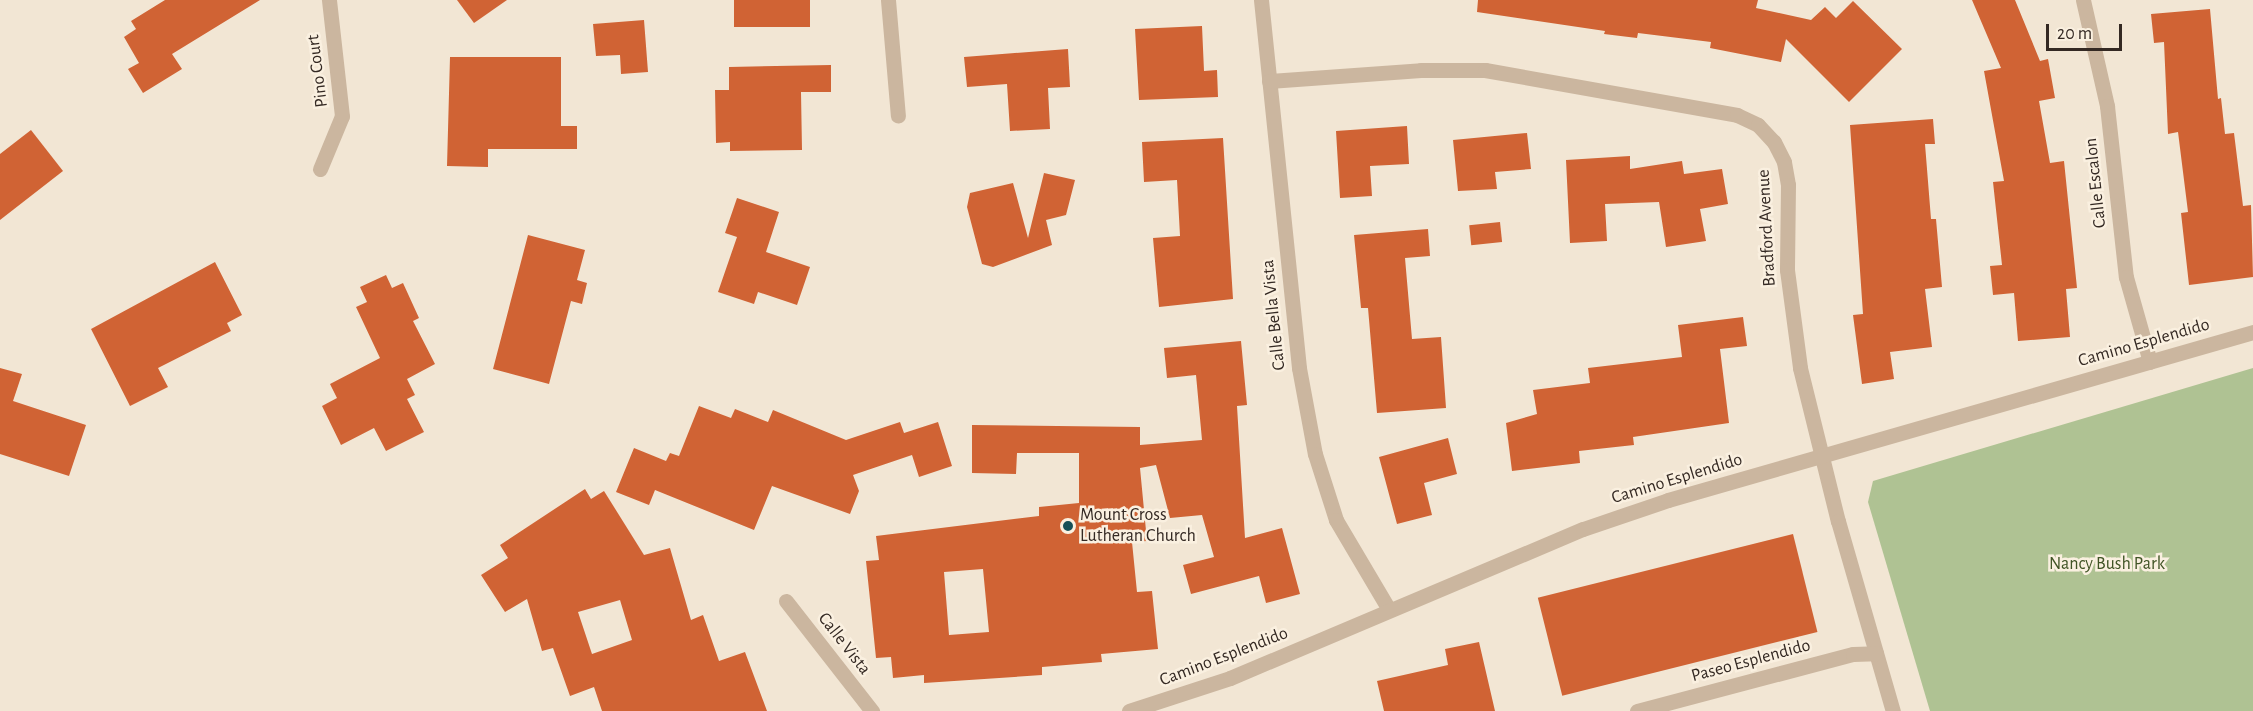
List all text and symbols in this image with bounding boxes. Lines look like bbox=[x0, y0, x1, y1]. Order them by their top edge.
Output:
scale bar bbox=[2049, 12, 2126, 50]
text: 20 m bbox=[2057, 25, 2092, 43]
street label: Pino Court bbox=[303, 33, 333, 109]
street label: Calle Escalon bbox=[2081, 137, 2111, 229]
street label: Bradford Avenue bbox=[1753, 169, 1781, 287]
street label: Calle Bella Vista bbox=[1257, 259, 1291, 371]
street label: Camino Esplendido bbox=[2076, 314, 2212, 372]
street label: Camino Esplendido bbox=[1609, 449, 1745, 509]
place label: Mount Cross Lutheran Church bbox=[1080, 505, 1196, 548]
marker: Mount Cross Lutheran Church bbox=[1061, 519, 1075, 533]
park label: Nancy Bush Park bbox=[2049, 553, 2165, 575]
street label: Calle Vista bbox=[813, 609, 875, 679]
street label: Camino Esplendido bbox=[1157, 623, 1291, 691]
street label: Paseo Esplendido bbox=[1689, 635, 1813, 687]

